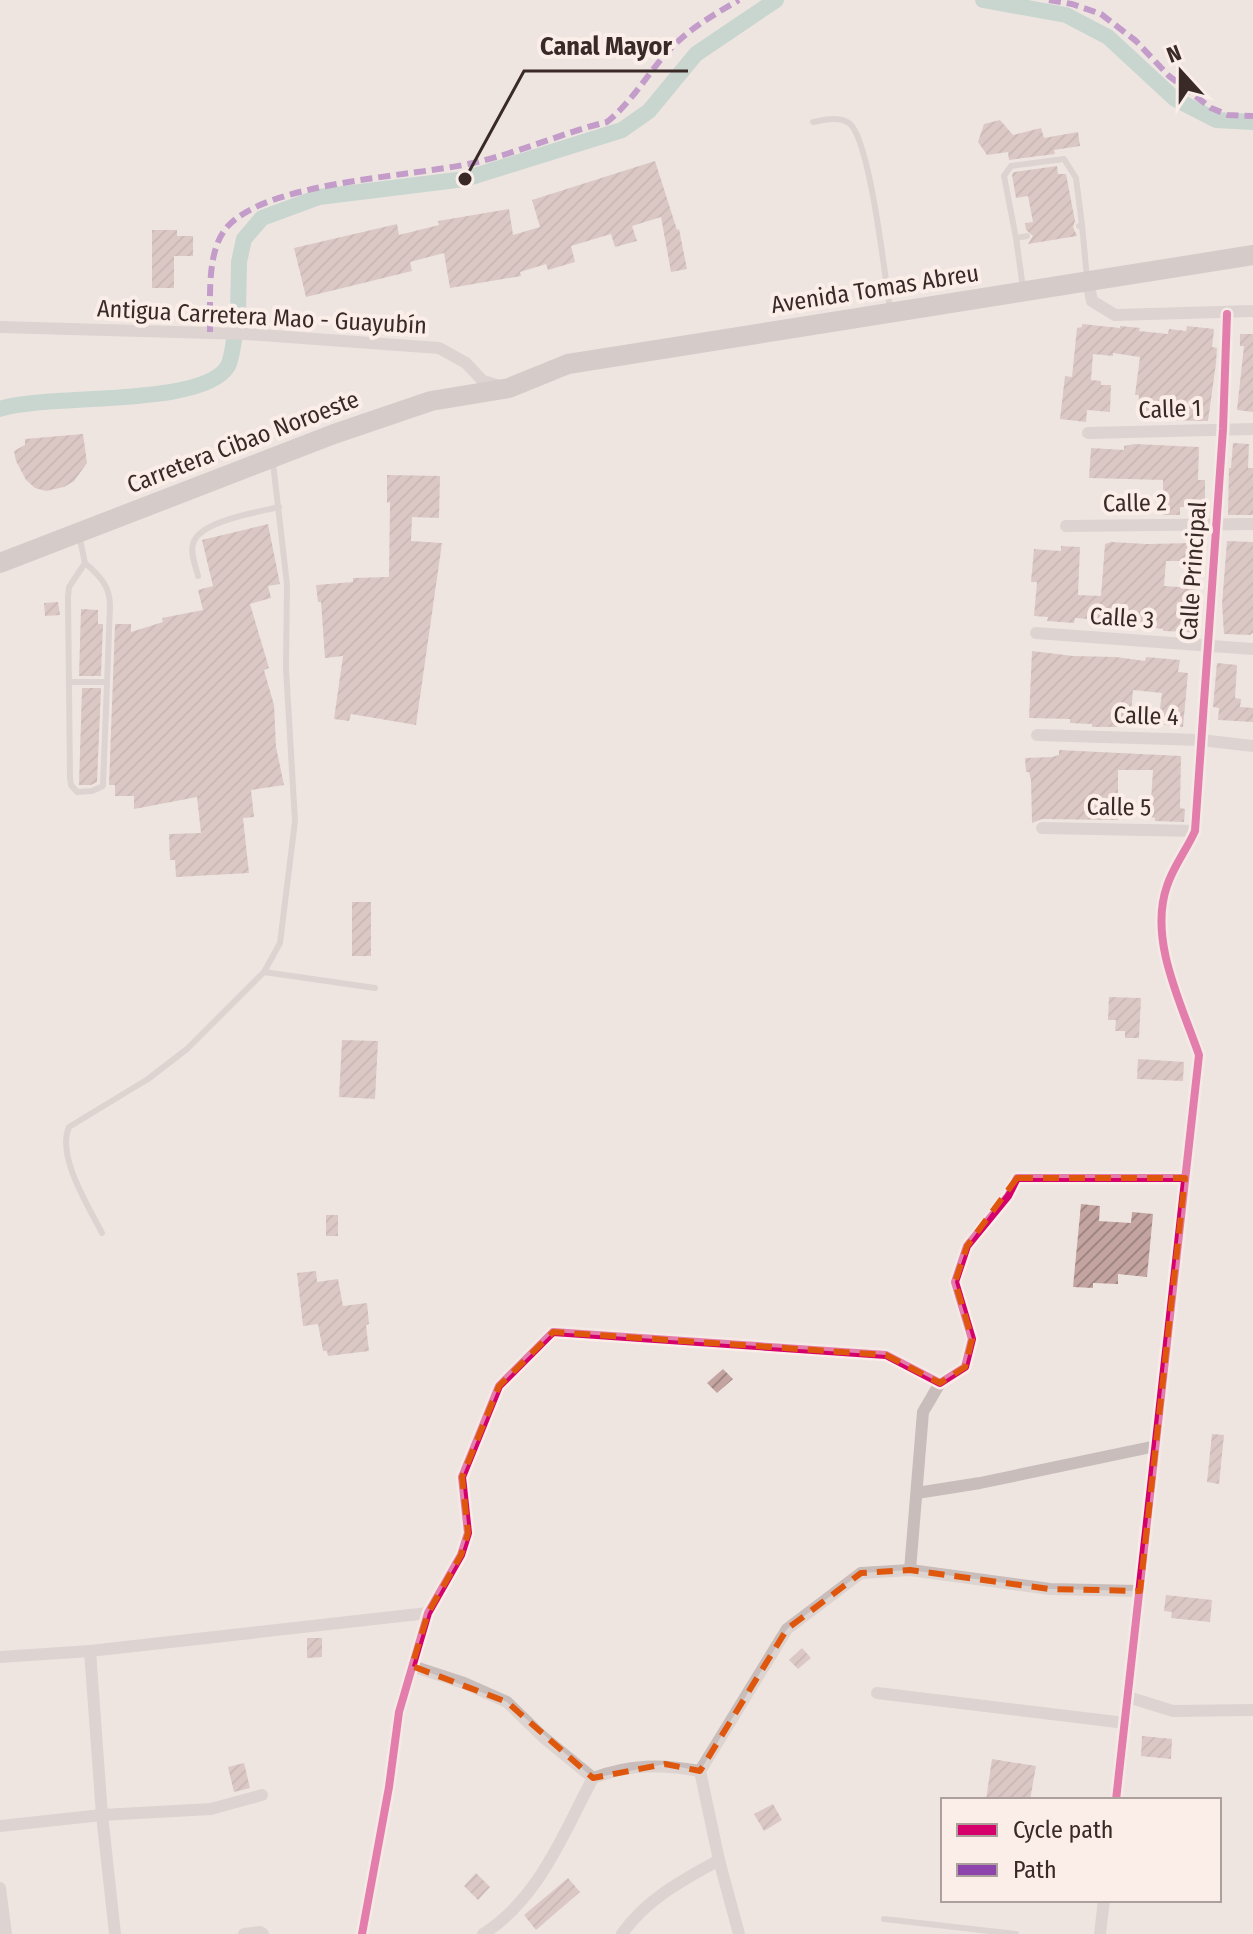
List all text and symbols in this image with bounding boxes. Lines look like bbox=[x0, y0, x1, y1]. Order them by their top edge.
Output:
callout: Canal Mayor bbox=[524, 21, 688, 71]
text: Canal Mayor bbox=[540, 31, 672, 62]
north arrow bbox=[1141, 32, 1221, 112]
text: N bbox=[1163, 39, 1185, 69]
street label: Avenida Tomas Abreu bbox=[769, 259, 981, 319]
street label: Antigua Carretera Mao - Guayubín bbox=[96, 294, 428, 340]
street label: Carretera Cibao Noroeste bbox=[123, 385, 363, 499]
street label: Calle 1 bbox=[1138, 394, 1202, 424]
street label: Calle 2 bbox=[1103, 488, 1167, 518]
street label: Calle Principal bbox=[1174, 500, 1212, 642]
street label: Calle 3 bbox=[1089, 602, 1155, 634]
street label: Calle 4 bbox=[1113, 701, 1179, 731]
street label: Calle 5 bbox=[1086, 792, 1152, 822]
legend bbox=[941, 1798, 1221, 1902]
text: Cycle path bbox=[1013, 1816, 1113, 1844]
text: Path bbox=[1013, 1856, 1057, 1884]

